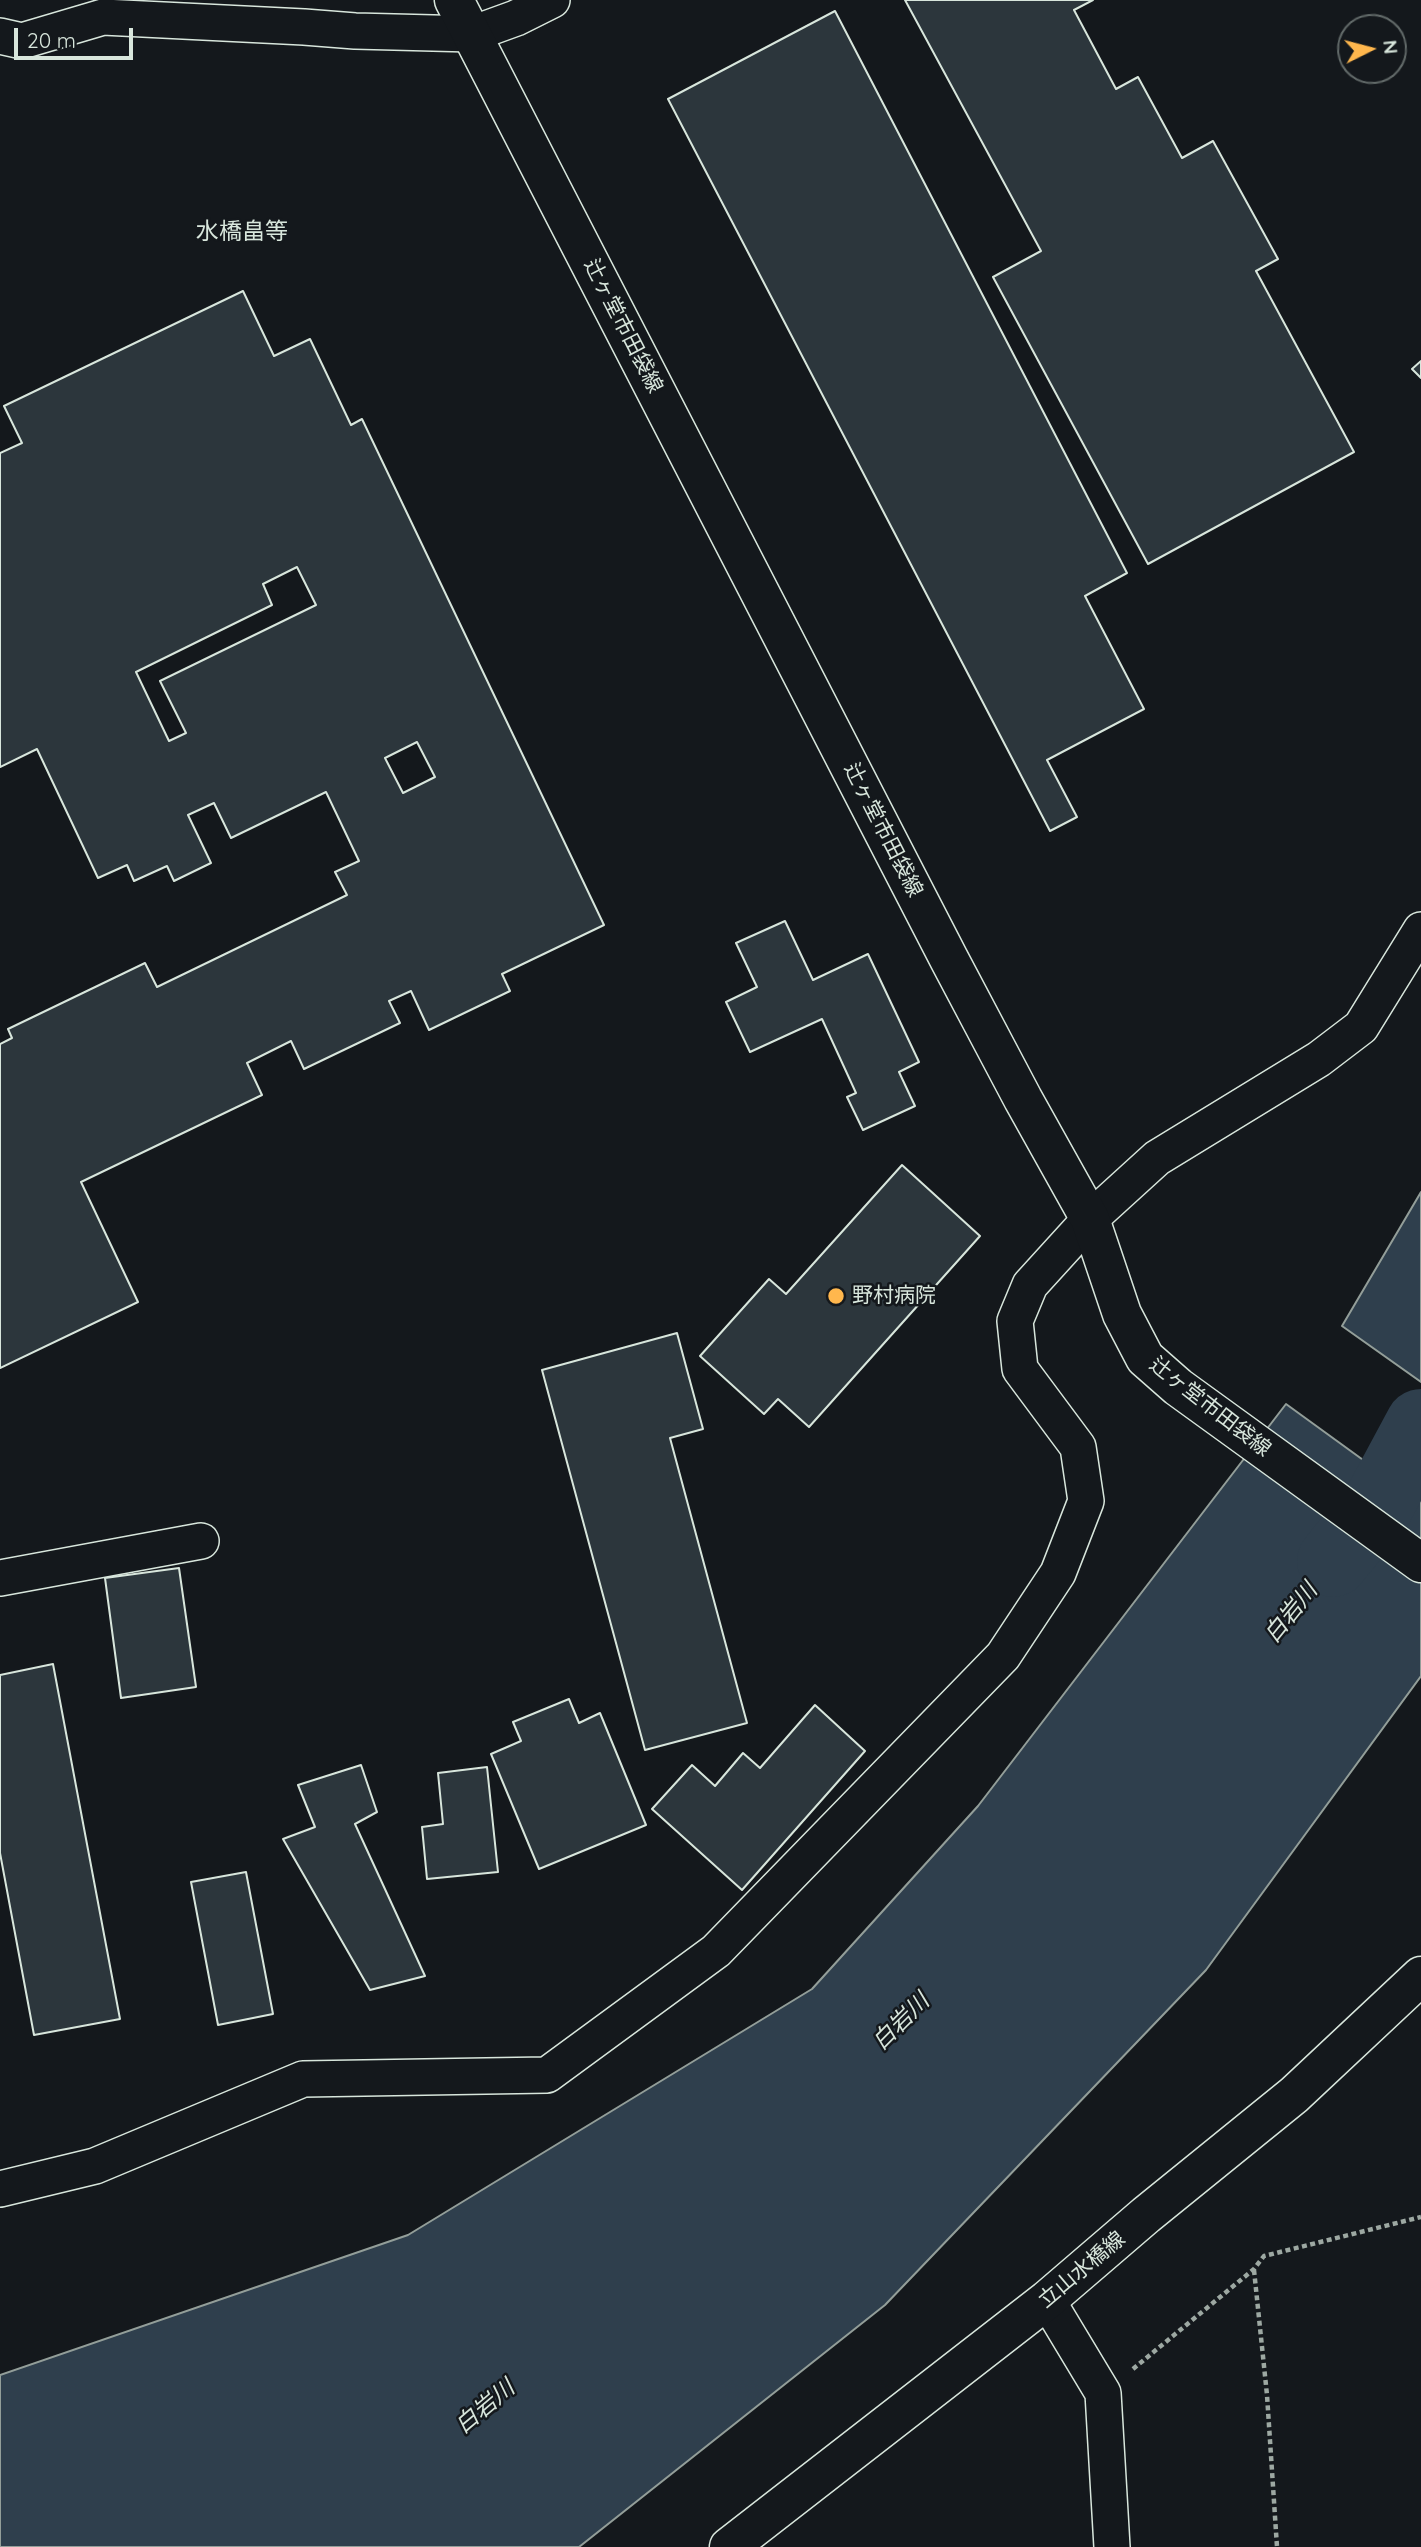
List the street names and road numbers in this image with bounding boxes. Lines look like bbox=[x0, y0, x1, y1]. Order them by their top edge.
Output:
street label: 辻ヶ堂市田袋線 bbox=[578, 255, 668, 397]
street label: 辻ヶ堂市田袋線 bbox=[838, 759, 928, 901]
street label: 辻ヶ堂市田袋線 bbox=[1144, 1352, 1276, 1462]
street label: 立山水橋線 bbox=[1034, 2227, 1130, 2313]

